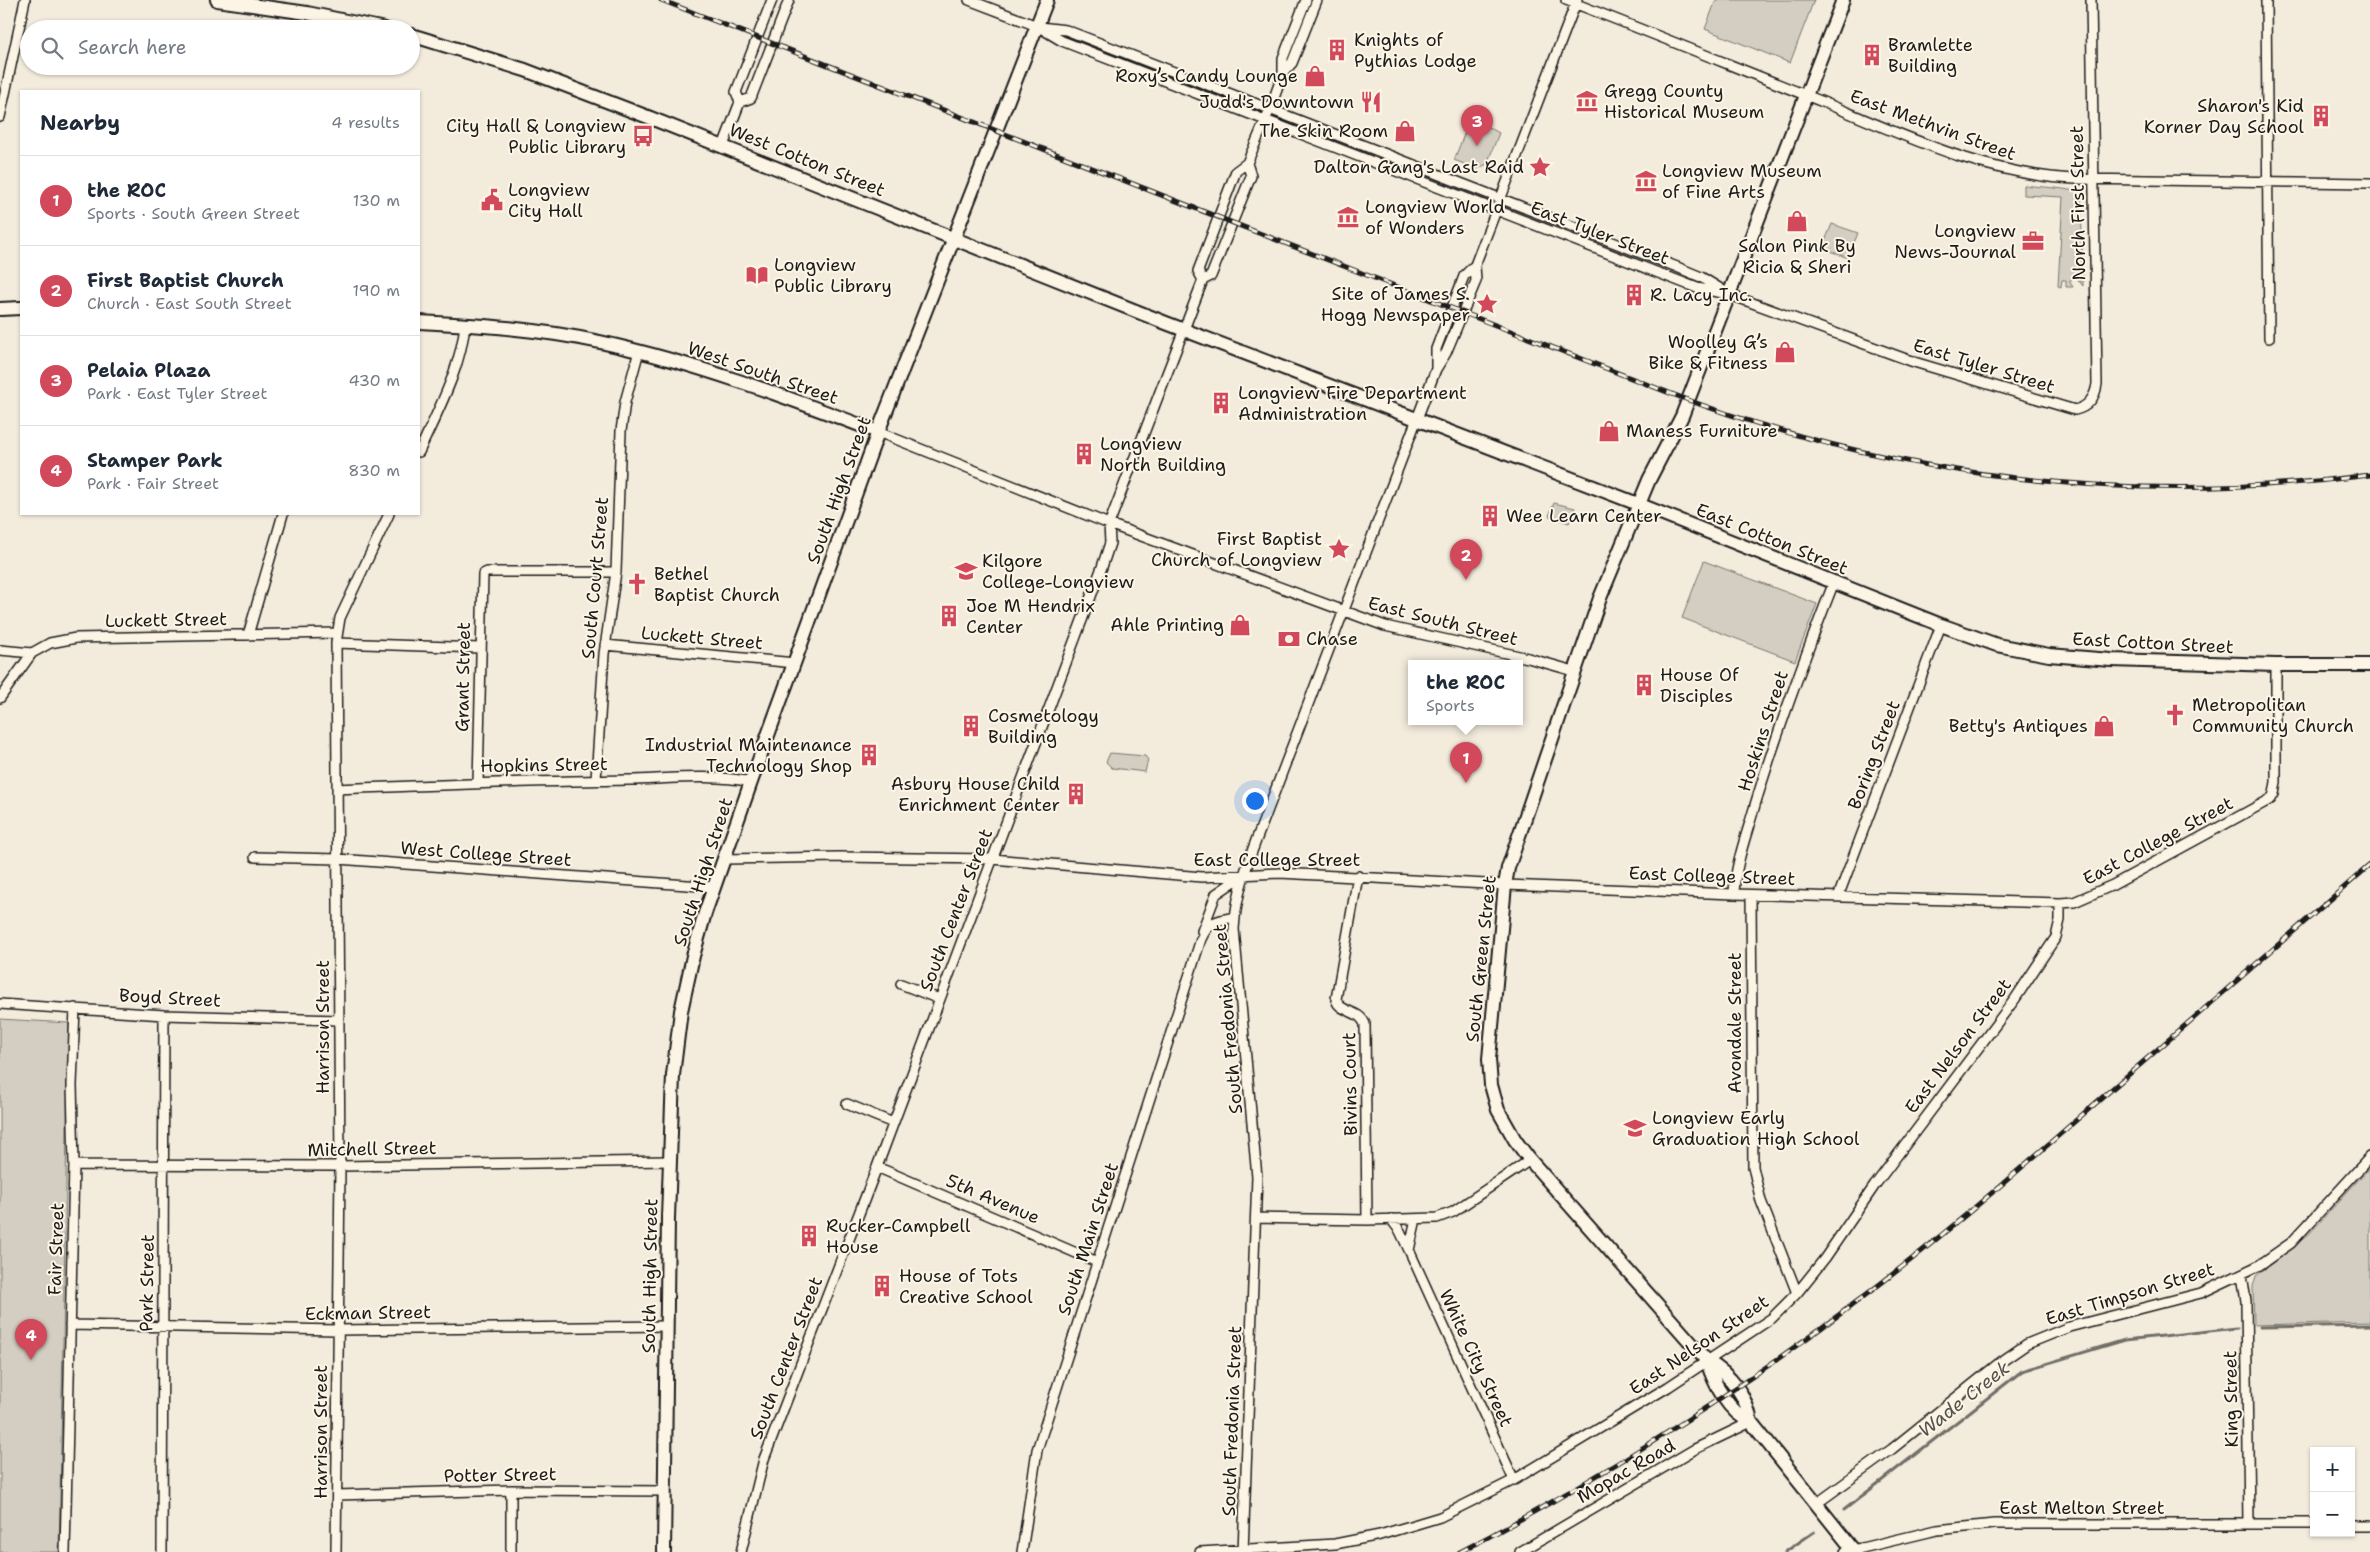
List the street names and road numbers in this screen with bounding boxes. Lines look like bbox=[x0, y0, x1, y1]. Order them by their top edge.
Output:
street label: East Methvin Street bbox=[1847, 84, 2019, 166]
street label: West Cotton Street bbox=[725, 118, 889, 202]
street label: North First Street bbox=[2065, 125, 2091, 281]
street label: East Tyler Street bbox=[1527, 195, 1673, 271]
street label: East Tyler Street bbox=[1910, 333, 2058, 399]
street label: West South Street bbox=[684, 336, 842, 410]
street label: South High Street bbox=[801, 413, 877, 567]
street label: South Court Street bbox=[576, 496, 614, 660]
street label: East Cotton Street bbox=[1693, 498, 1852, 580]
street label: East South Street bbox=[1366, 591, 1520, 651]
street label: Luckett Street bbox=[105, 607, 227, 633]
street label: Luckett Street bbox=[640, 621, 764, 655]
street label: Grant Street bbox=[450, 622, 476, 732]
street label: East Cotton Street bbox=[2072, 627, 2235, 659]
street label: Hoskins Street bbox=[1732, 667, 1794, 795]
street label: Boring Street bbox=[1842, 697, 1906, 813]
street label: Hopkins Street bbox=[480, 752, 608, 778]
street label: East College Street bbox=[2079, 791, 2237, 891]
street label: South High Street bbox=[668, 794, 738, 949]
street label: South Center Street bbox=[914, 825, 998, 995]
street label: West College Street bbox=[400, 836, 572, 872]
street label: East College Street bbox=[1194, 848, 1361, 872]
street label: East College Street bbox=[1628, 861, 1796, 891]
street label: South Green Street bbox=[1460, 874, 1502, 1043]
street label: South Fredonia Street bbox=[1208, 923, 1248, 1115]
street label: Avondale Street bbox=[1723, 952, 1747, 1094]
street label: Harrison Street bbox=[311, 960, 335, 1094]
street label: East Nelson Street bbox=[1899, 974, 2017, 1118]
street label: Boyd Street bbox=[118, 983, 222, 1013]
street label: Bivins Court bbox=[1337, 1032, 1363, 1136]
street label: Mitchell Street bbox=[307, 1136, 437, 1162]
street label: South Main Street bbox=[1052, 1159, 1124, 1318]
street label: 5th Avenue bbox=[943, 1169, 1043, 1229]
street label: South High Street bbox=[637, 1198, 663, 1354]
street label: Fair Street bbox=[42, 1202, 70, 1296]
street label: Park Street bbox=[134, 1234, 160, 1332]
street label: East Timpson Street bbox=[2043, 1257, 2217, 1331]
street label: South Center Street bbox=[744, 1273, 828, 1443]
street label: White City Street bbox=[1434, 1285, 1518, 1431]
street label: East Nelson Street bbox=[1625, 1289, 1773, 1401]
street label: Eckman Street bbox=[305, 1300, 431, 1326]
street label: South Fredonia Street bbox=[1217, 1325, 1247, 1517]
street label: King Street bbox=[2218, 1350, 2244, 1448]
street label: Harrison Street bbox=[309, 1365, 333, 1499]
street label: Mopac Road bbox=[1572, 1433, 1680, 1509]
street label: Potter Street bbox=[443, 1462, 557, 1488]
street label: East Melton Street bbox=[1999, 1496, 2165, 1520]

